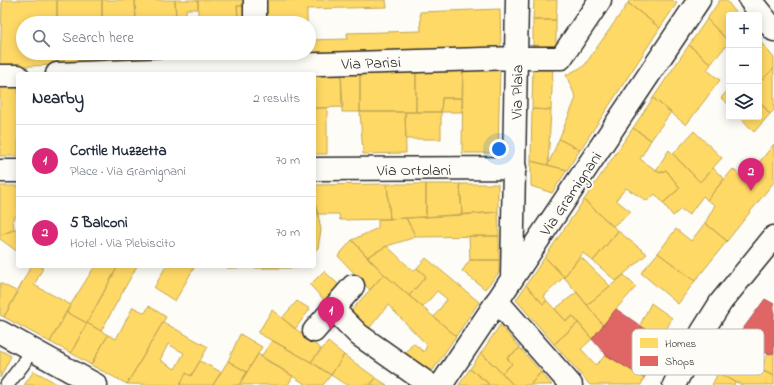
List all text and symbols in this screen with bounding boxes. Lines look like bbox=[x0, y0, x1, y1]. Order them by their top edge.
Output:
map controls bbox=[726, 12, 762, 120]
button: + bbox=[726, 12, 762, 48]
search box bbox=[16, 16, 316, 60]
icon: search bbox=[30, 27, 52, 49]
text: Search here bbox=[62, 27, 134, 49]
button: − bbox=[726, 48, 762, 84]
street label: Via Parisi bbox=[340, 51, 401, 77]
street label: Via Plaia bbox=[506, 64, 530, 121]
button: layers bbox=[726, 84, 762, 120]
text: Nearby bbox=[32, 86, 84, 111]
text: 2 results bbox=[253, 89, 300, 108]
your location bbox=[489, 139, 509, 159]
text: Cortile Muzzetta bbox=[70, 140, 167, 162]
street label: Via Gramignani bbox=[534, 147, 609, 242]
text: 1 bbox=[43, 151, 47, 170]
text: 70 m bbox=[276, 151, 300, 170]
pin: 2 bbox=[738, 158, 764, 191]
street label: Via Ortolani bbox=[376, 159, 451, 183]
text: Place · Via Gramignani bbox=[70, 162, 186, 181]
text: 5 Balconi bbox=[70, 212, 128, 234]
text: 2 bbox=[42, 223, 48, 242]
text: 70 m bbox=[276, 223, 300, 242]
text: Hotel · Via Plebiscito bbox=[70, 234, 175, 253]
pin: 1 bbox=[318, 297, 344, 330]
legend bbox=[632, 329, 764, 375]
text: Homes bbox=[665, 336, 697, 352]
text: Shops bbox=[665, 354, 695, 370]

